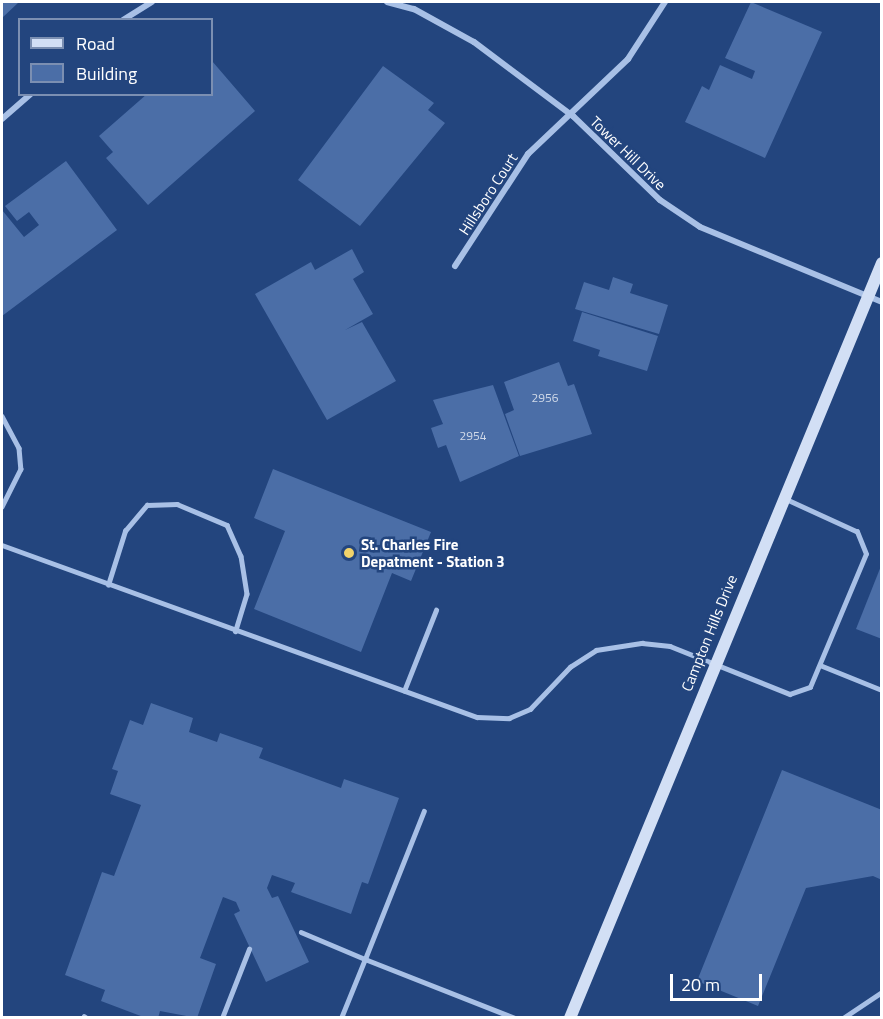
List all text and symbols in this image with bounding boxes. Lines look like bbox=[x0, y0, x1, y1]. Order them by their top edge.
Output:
legend bbox=[18, 18, 213, 96]
text: Road bbox=[76, 30, 115, 57]
text: Building bbox=[76, 60, 137, 87]
street label: Tower Hill Drive bbox=[586, 112, 670, 194]
street label: Hillsboro Court bbox=[455, 150, 521, 238]
house number: 2956 bbox=[532, 391, 558, 405]
house number: 2954 bbox=[460, 429, 486, 443]
place label: St. Charles Fire Depatment - Station 3 bbox=[361, 535, 505, 570]
marker: St. Charles Fire Depatment - Station 3 bbox=[342, 546, 356, 560]
street label: Campton Hills Drive bbox=[677, 572, 741, 694]
scale bar bbox=[673, 962, 764, 1000]
text: 20 m bbox=[681, 971, 720, 998]

